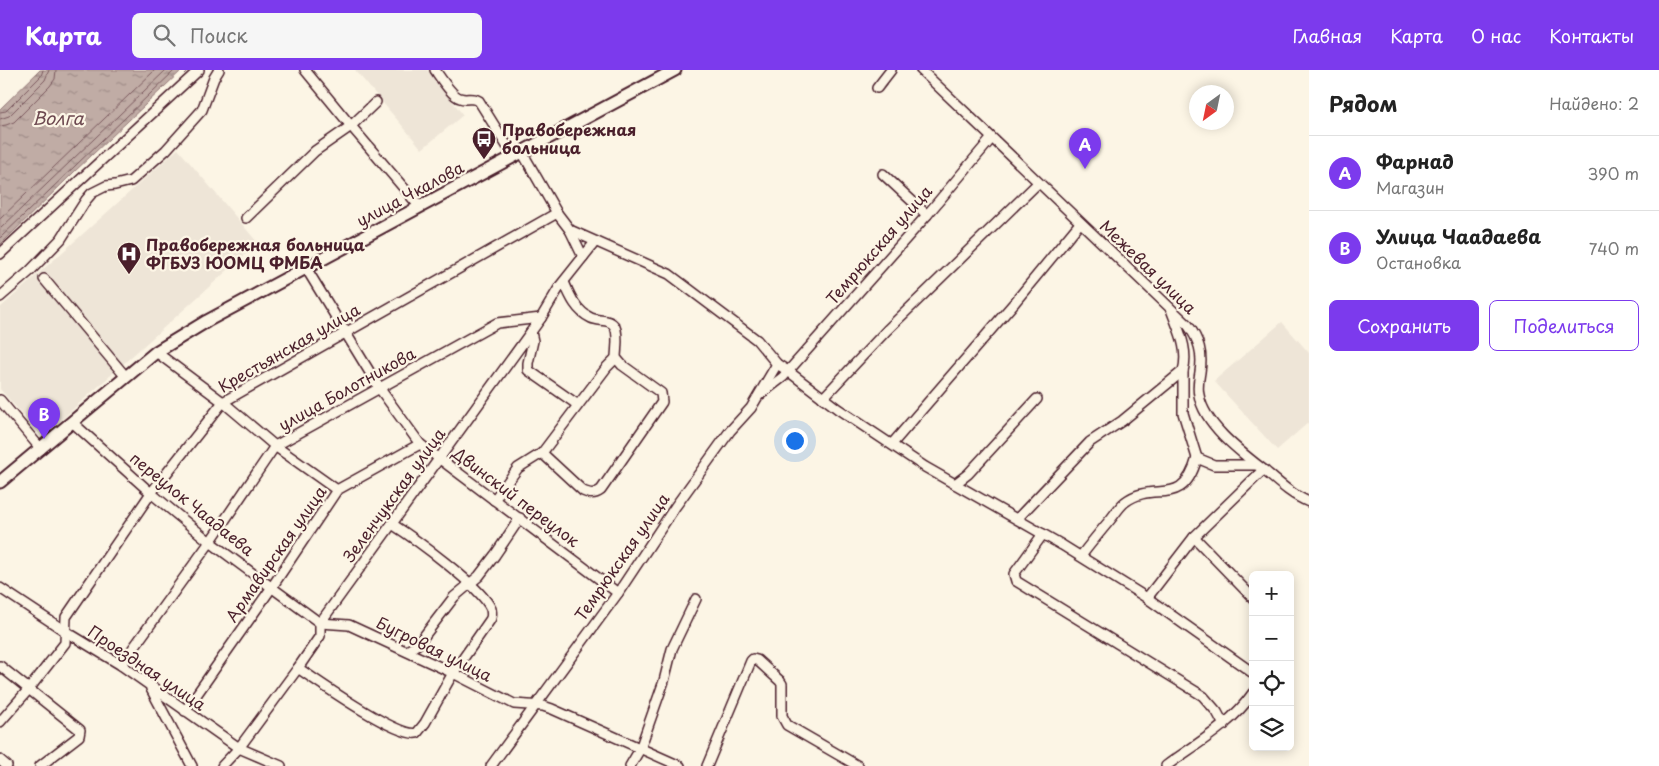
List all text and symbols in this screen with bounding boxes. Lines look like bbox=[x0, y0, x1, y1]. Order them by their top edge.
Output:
search box bbox=[132, 13, 482, 58]
text: Карта bbox=[25, 17, 102, 53]
icon: search bbox=[150, 21, 178, 49]
text: Поиск bbox=[190, 21, 248, 49]
text: Главная bbox=[1293, 22, 1362, 49]
text: Карта bbox=[1390, 22, 1443, 49]
text: О нас bbox=[1471, 22, 1521, 49]
text: Контакты bbox=[1549, 22, 1634, 49]
north arrow bbox=[1189, 85, 1234, 130]
text: Рядом bbox=[1329, 87, 1397, 119]
text: Найдено: 2 bbox=[1549, 91, 1639, 115]
water label: Волга bbox=[32, 104, 84, 131]
place label: Правобережная больница bbox=[502, 117, 636, 159]
bus stop icon: Правобережная больница bbox=[471, 126, 497, 160]
pin: A bbox=[1069, 128, 1101, 169]
text: Фарнад bbox=[1376, 147, 1454, 175]
street label: улица Чкалова bbox=[351, 155, 468, 232]
text: A bbox=[1339, 161, 1351, 185]
text: 390 m bbox=[1588, 161, 1639, 185]
text: Магазин bbox=[1376, 175, 1445, 199]
street label: Темрюкская улица bbox=[820, 180, 937, 309]
street label: Межевая улица bbox=[1095, 214, 1202, 319]
text: Улица Чаадаева bbox=[1376, 222, 1541, 250]
place label: Правобережная больница ФГБУЗ ЮОМЦ ФМБА bbox=[146, 232, 365, 274]
text: B bbox=[1340, 236, 1350, 260]
text: 740 m bbox=[1589, 236, 1639, 260]
hospital icon: Правобережная больница ФГБУЗ ЮОМЦ ФМБА bbox=[116, 241, 142, 275]
text: Остановка bbox=[1376, 250, 1461, 274]
street label: Крестьянская улица bbox=[213, 297, 364, 398]
button: Сохранить bbox=[1329, 300, 1479, 351]
button: Поделиться bbox=[1489, 300, 1639, 351]
street label: улица Болотникова bbox=[274, 340, 419, 436]
pin: B bbox=[28, 398, 60, 439]
street label: Зеленчукская улица bbox=[336, 422, 450, 566]
your location bbox=[782, 428, 808, 454]
street label: Двинский переулок bbox=[447, 440, 585, 552]
street label: переулок Чаадаева bbox=[125, 446, 260, 561]
street label: Армавирская улица bbox=[219, 480, 331, 626]
street label: Темрюкская улица bbox=[568, 488, 674, 625]
map controls bbox=[1249, 571, 1294, 751]
button: + bbox=[1249, 571, 1294, 616]
street label: Бугровая улица bbox=[372, 610, 496, 687]
button: − bbox=[1249, 616, 1294, 661]
street label: Проездная улица bbox=[84, 619, 211, 716]
button: locate bbox=[1249, 661, 1294, 706]
button: layers bbox=[1249, 706, 1294, 751]

